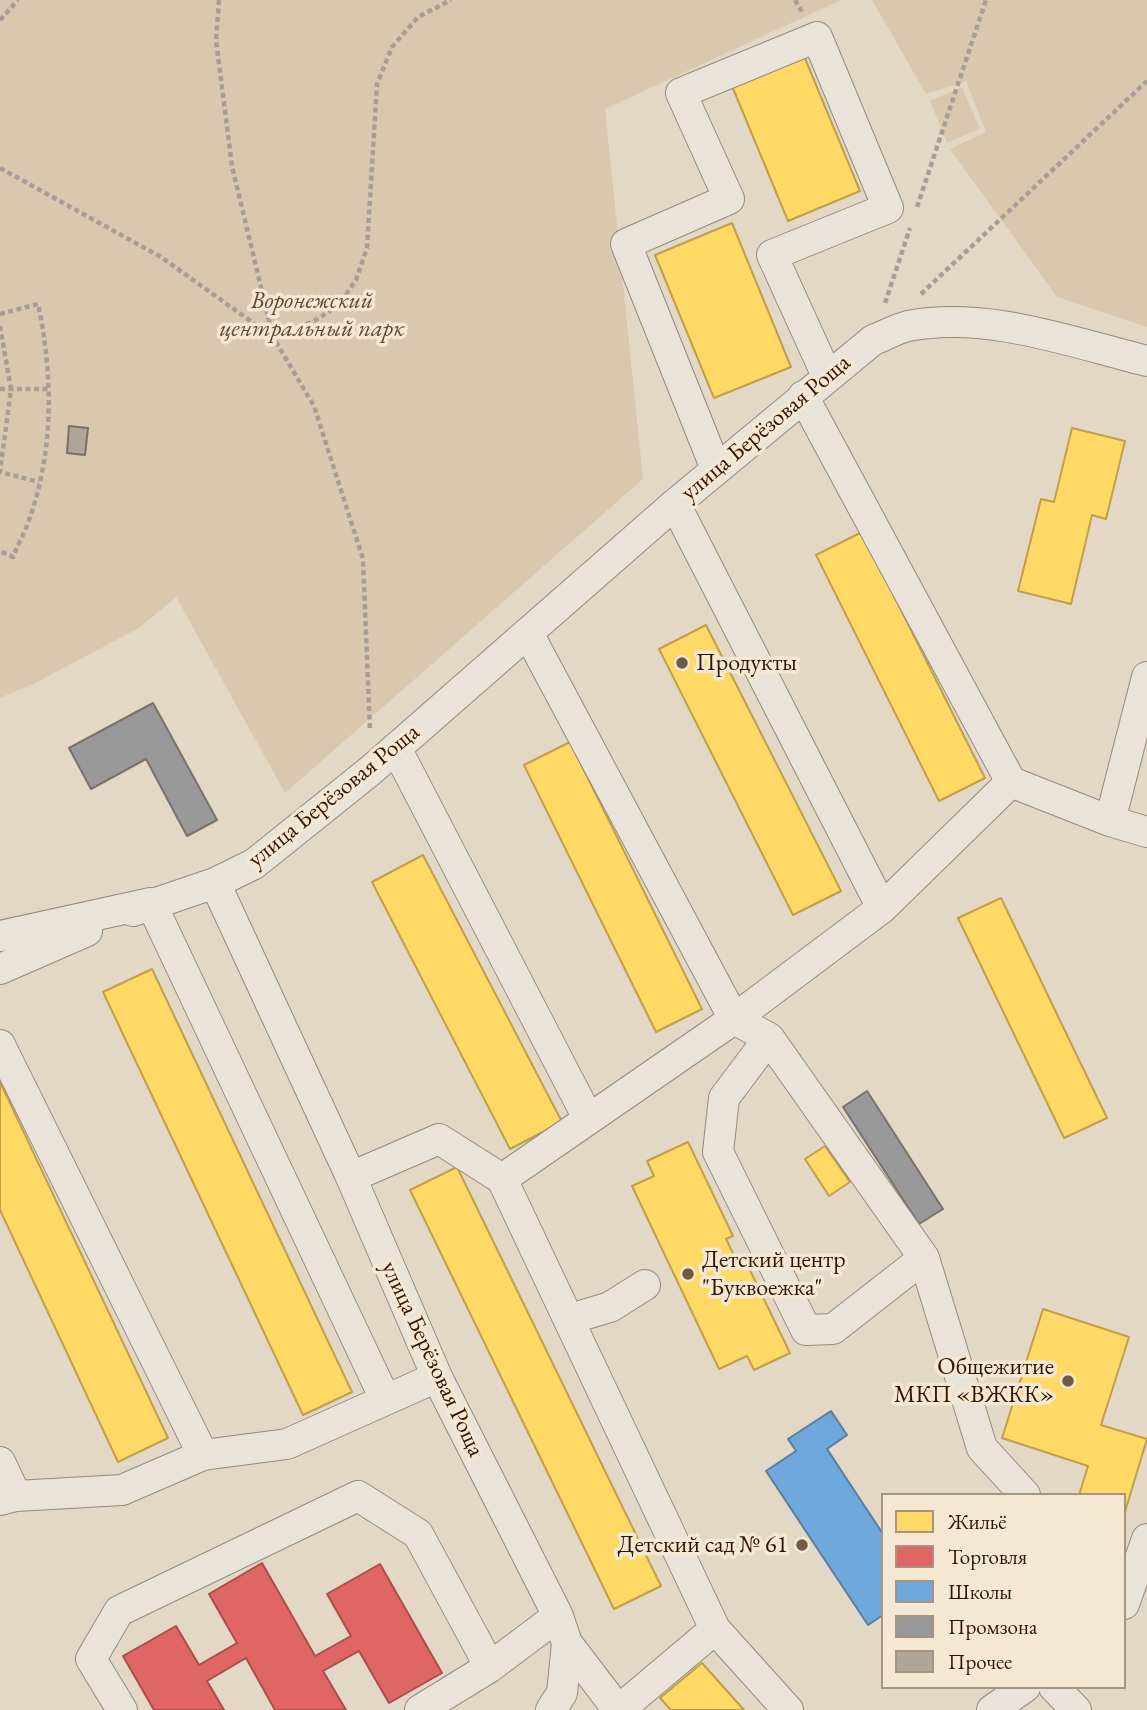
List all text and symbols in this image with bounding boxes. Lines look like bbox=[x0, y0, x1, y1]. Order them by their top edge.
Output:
park label: Воронежский центральный парк bbox=[220, 287, 404, 343]
street label: улица Берёзовая Роща bbox=[675, 349, 857, 507]
place label: Продукты bbox=[696, 649, 797, 677]
marker: Продукты bbox=[674, 655, 690, 671]
street label: улица Берёзовая Роща bbox=[242, 718, 426, 874]
place label: Детский центр "Буквоежка" bbox=[702, 1246, 846, 1302]
street label: улица Берёзовая Роща bbox=[374, 1257, 490, 1461]
marker: Детский центр "Буквоежка" bbox=[680, 1266, 696, 1282]
place label: Общежитие МКП «ВЖКК» bbox=[894, 1353, 1054, 1409]
marker: Общежитие МКП «ВЖКК» bbox=[1060, 1373, 1076, 1389]
legend bbox=[881, 1493, 1126, 1689]
text: Жильё bbox=[948, 1508, 1007, 1535]
place label: Детский сад № 61 bbox=[618, 1531, 788, 1559]
marker: Детский сад № 61 bbox=[794, 1537, 810, 1553]
text: Торговля bbox=[948, 1543, 1027, 1570]
text: Школы bbox=[948, 1578, 1012, 1605]
text: Промзона bbox=[948, 1613, 1037, 1640]
text: Прочее bbox=[948, 1648, 1012, 1675]

